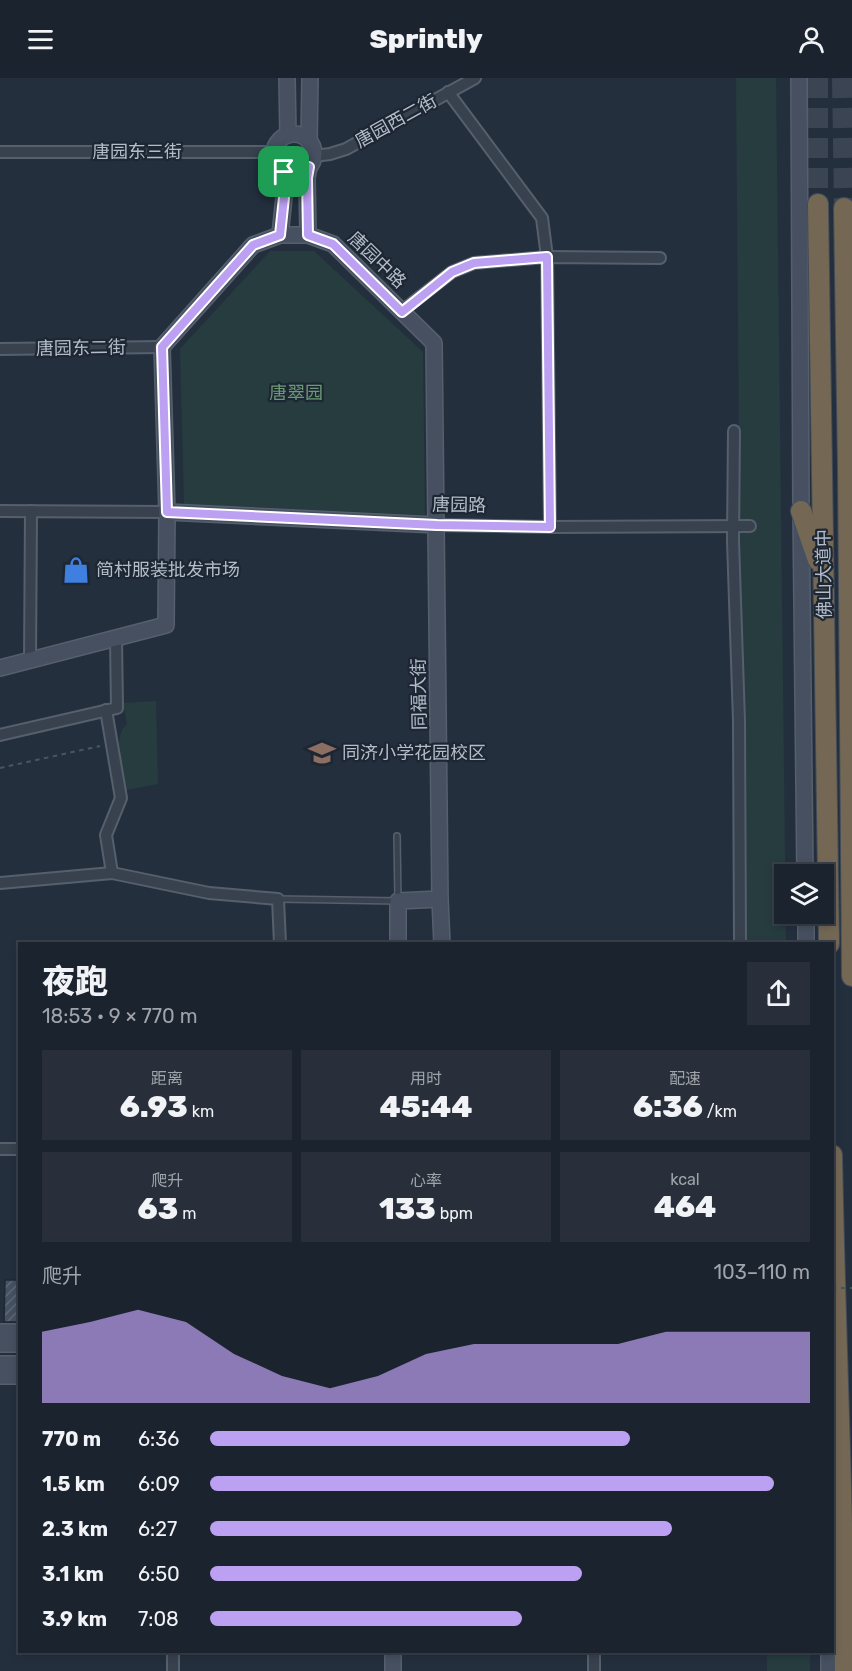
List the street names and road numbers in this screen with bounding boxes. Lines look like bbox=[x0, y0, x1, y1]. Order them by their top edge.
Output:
street label: 唐园西二街 bbox=[351, 90, 441, 152]
street label: 唐园东三街 bbox=[92, 141, 182, 163]
street label: 唐园中路 bbox=[343, 227, 411, 293]
street label: 唐园东二街 bbox=[36, 336, 126, 360]
street label: 唐园路 bbox=[432, 494, 486, 516]
street label: 佛山大道中 bbox=[812, 529, 836, 619]
street label: 同福大街 bbox=[407, 658, 431, 730]

